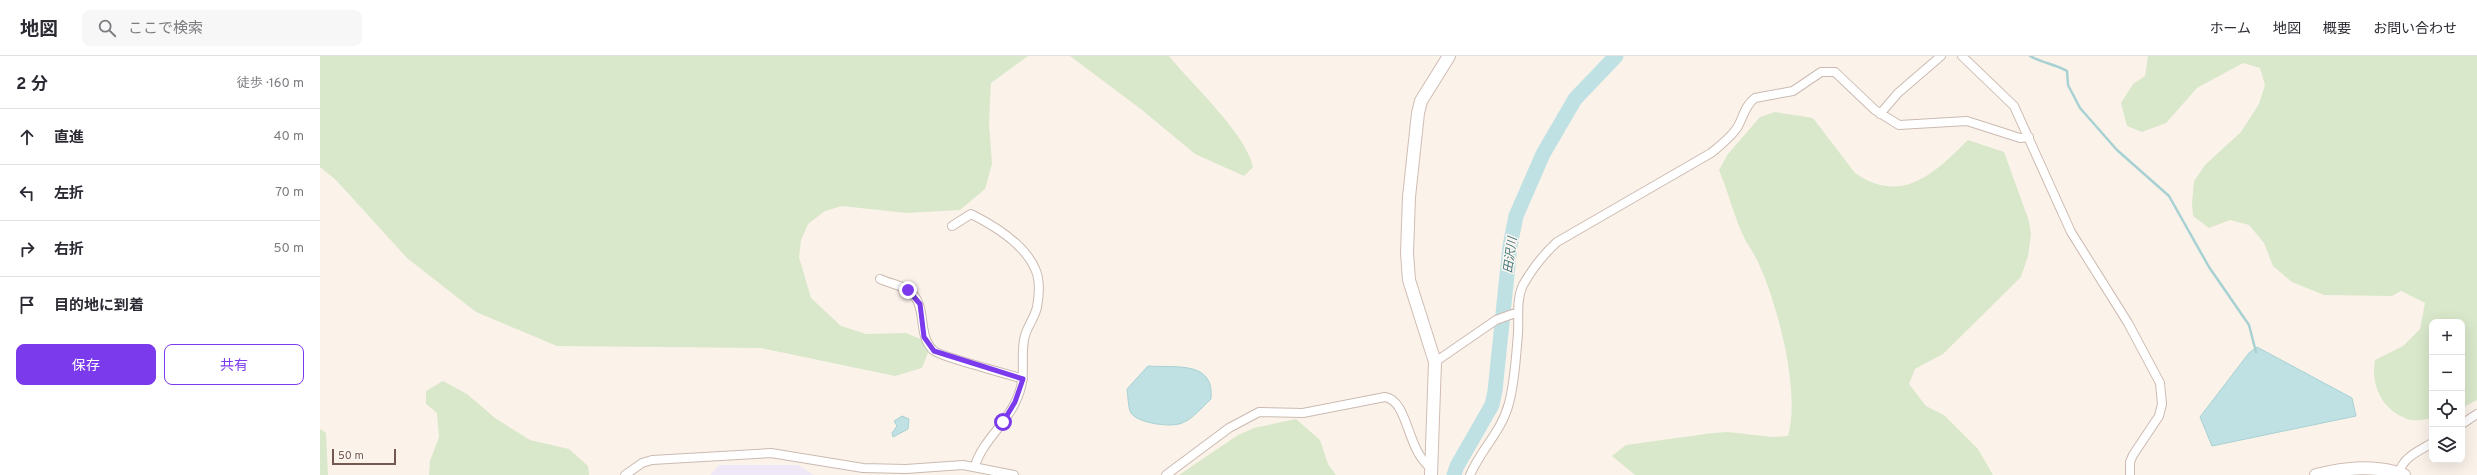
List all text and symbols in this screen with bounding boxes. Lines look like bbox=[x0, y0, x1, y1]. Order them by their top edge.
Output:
search box bbox=[82, 10, 362, 46]
icon: search bbox=[96, 17, 118, 39]
text: 地図 bbox=[20, 18, 58, 42]
text: ここで検索 bbox=[128, 20, 203, 39]
text: ホーム bbox=[2209, 21, 2251, 38]
text: 地図 bbox=[2273, 21, 2301, 38]
text: 概要 bbox=[2323, 21, 2351, 38]
text: お問い合わせ bbox=[2373, 21, 2457, 38]
text: 2 分 bbox=[16, 74, 48, 96]
text: 徒歩 · 160 m bbox=[237, 76, 304, 92]
icon: ahead bbox=[16, 126, 38, 148]
text: 直進 bbox=[54, 129, 84, 148]
text: 40 m bbox=[274, 129, 304, 145]
icon: left bbox=[16, 182, 38, 204]
text: 左折 bbox=[54, 185, 84, 204]
text: 70 m bbox=[275, 185, 304, 201]
water label: 田沢川 bbox=[1501, 234, 1522, 274]
icon: right bbox=[16, 238, 38, 260]
text: 右折 bbox=[54, 241, 84, 260]
text: 50 m bbox=[274, 241, 304, 257]
route end bbox=[899, 281, 917, 299]
icon: arrive bbox=[16, 294, 38, 316]
text: 目的地に到着 bbox=[54, 297, 144, 316]
map controls bbox=[2429, 319, 2465, 463]
button: + bbox=[2429, 319, 2465, 355]
button: 保存 bbox=[16, 344, 156, 385]
button: 共有 bbox=[164, 344, 304, 385]
button: − bbox=[2429, 355, 2465, 391]
button: locate bbox=[2429, 391, 2465, 427]
route start bbox=[994, 413, 1012, 431]
button: layers bbox=[2429, 427, 2465, 463]
scale bar bbox=[332, 447, 396, 466]
text: 50 m bbox=[338, 449, 364, 463]

